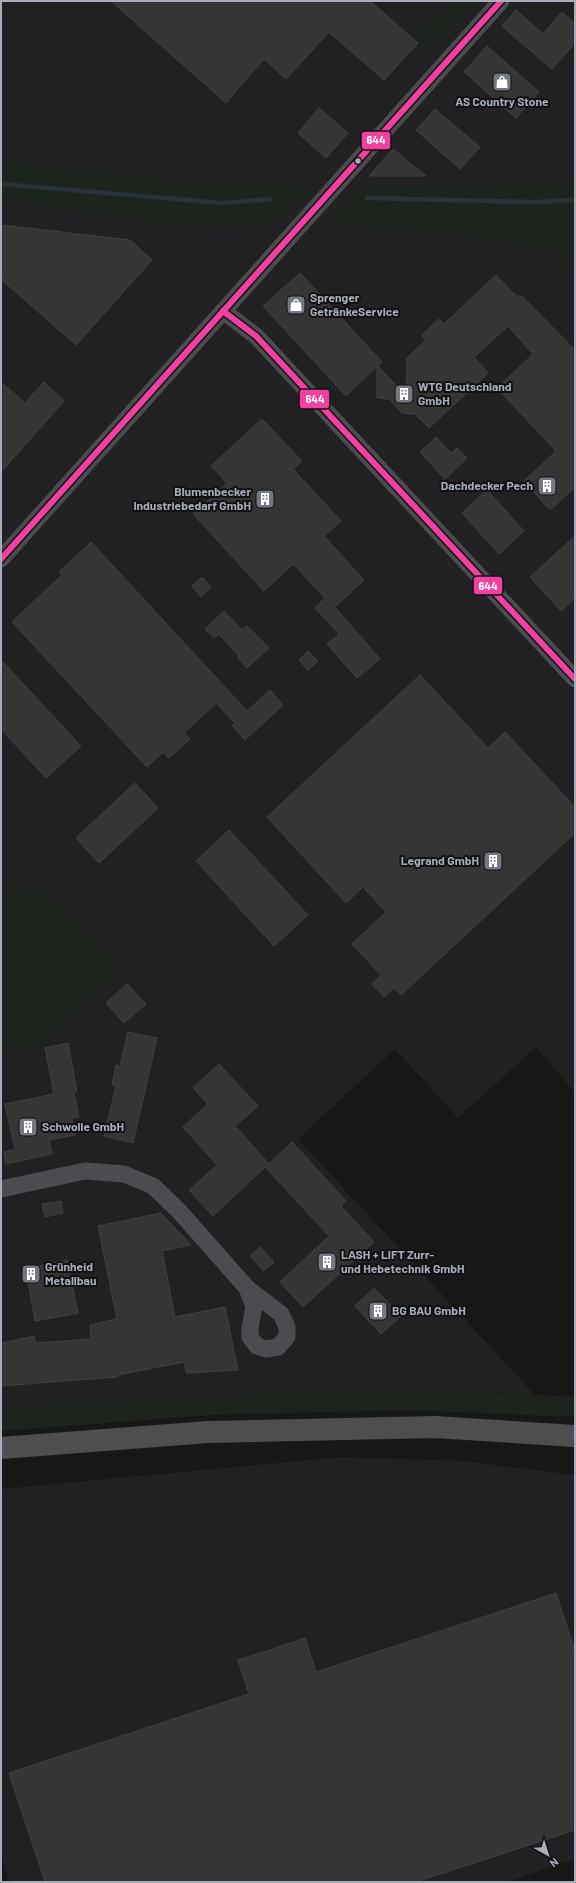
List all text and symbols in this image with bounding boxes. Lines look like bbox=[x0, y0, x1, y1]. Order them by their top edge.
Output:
shop icon: AS Country Stone bbox=[491, 71, 513, 93]
place label: AS Country Stone bbox=[455, 94, 549, 108]
line badge: 644 bbox=[361, 131, 391, 150]
text: 644 bbox=[366, 133, 386, 146]
unlabelled marker bbox=[353, 156, 363, 166]
place label: Sprenger GetränkeService bbox=[310, 290, 399, 318]
shop icon: Sprenger GetränkeService bbox=[285, 294, 307, 316]
place label: WTG Deutschland GmbH bbox=[418, 379, 512, 407]
building icon: WTG Deutschland GmbH bbox=[393, 383, 415, 405]
line badge: 644 bbox=[299, 389, 330, 409]
text: 644 bbox=[305, 392, 325, 405]
building icon: Dachdecker Pech bbox=[536, 475, 558, 497]
place label: Dachdecker Pech bbox=[441, 478, 533, 492]
place label: Blumenbecker Industriebedarf GmbH bbox=[133, 484, 251, 512]
building icon: Blumenbecker Industriebedarf GmbH bbox=[254, 488, 276, 510]
line badge: 644 bbox=[473, 576, 503, 595]
text: 644 bbox=[478, 579, 498, 592]
building icon: Legrand GmbH bbox=[482, 850, 504, 872]
place label: Legrand GmbH bbox=[401, 853, 479, 867]
building icon: Schwolle GmbH bbox=[17, 1116, 39, 1138]
place label: Schwolle GmbH bbox=[42, 1119, 124, 1133]
place label: LASH + LIFT Zurr- und Hebetechnik GmbH bbox=[341, 1247, 465, 1275]
building icon: LASH + LIFT Zurr- und Hebetechnik GmbH bbox=[316, 1251, 338, 1273]
place label: Grünheid Metallbau bbox=[45, 1259, 96, 1287]
building icon: Grünheid Metallbau bbox=[20, 1263, 42, 1285]
building icon: BG BAU GmbH bbox=[367, 1300, 389, 1322]
place label: BG BAU GmbH bbox=[392, 1303, 466, 1317]
north arrow bbox=[528, 1835, 568, 1875]
text: N bbox=[548, 1856, 562, 1871]

